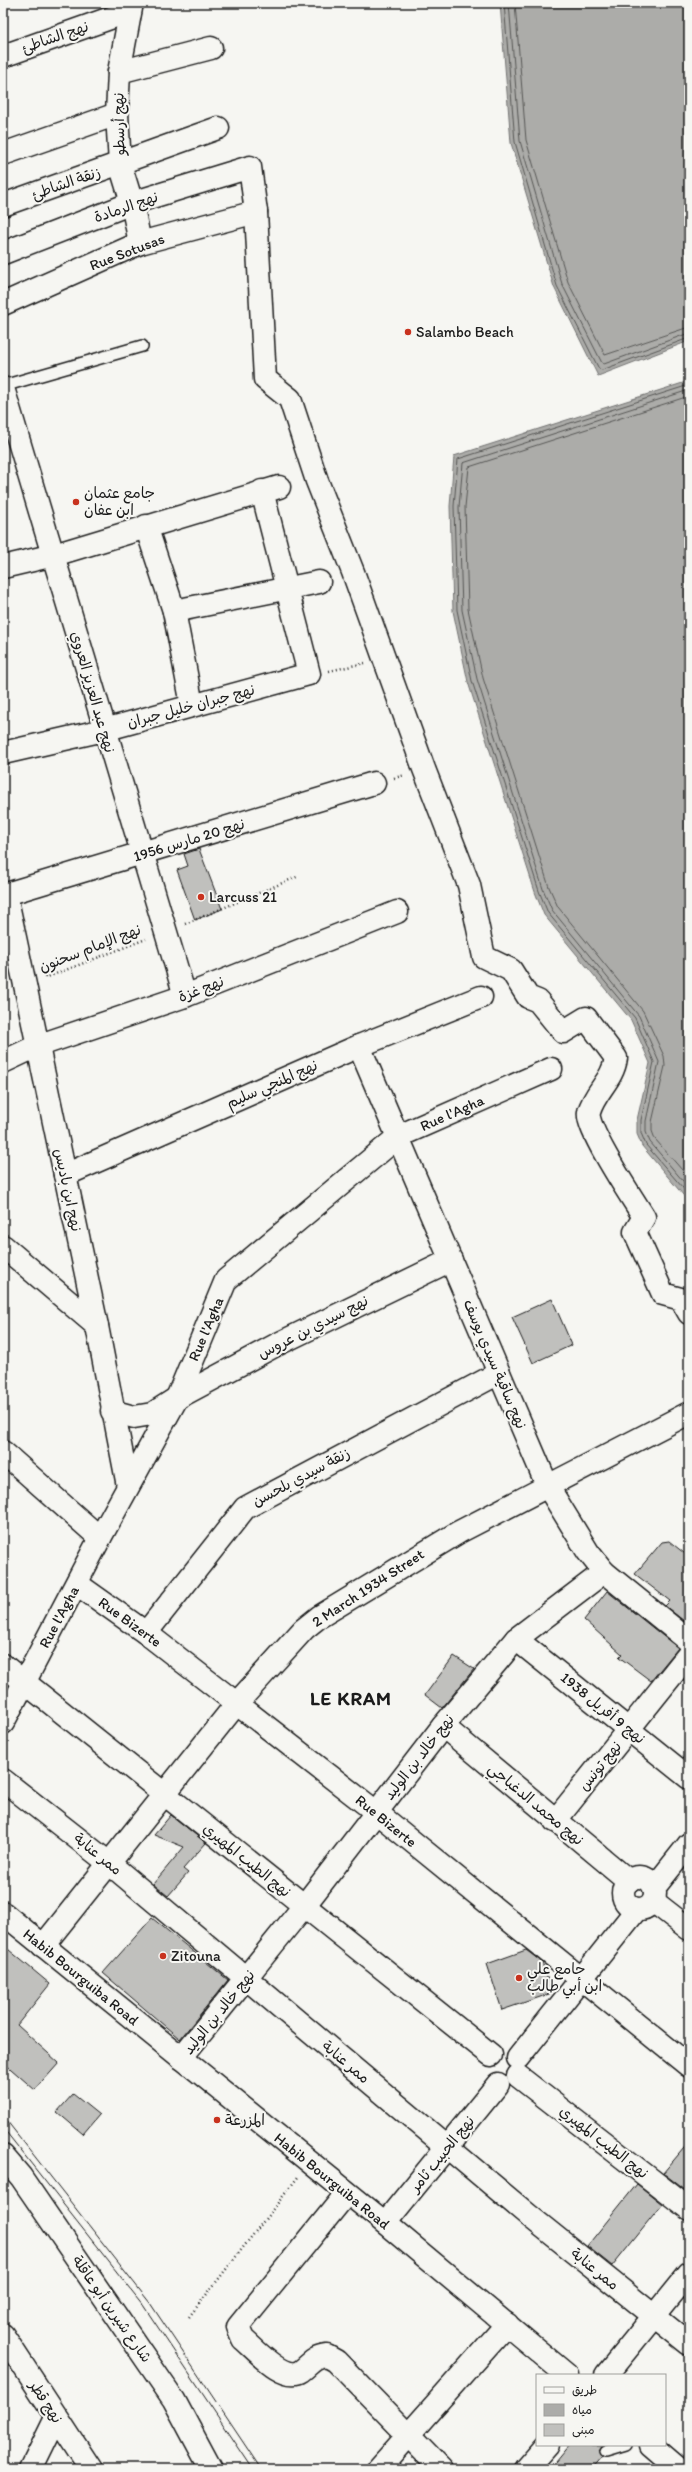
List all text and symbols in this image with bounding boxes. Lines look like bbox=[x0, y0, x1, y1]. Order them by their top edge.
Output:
street label: نهج الشاطئ bbox=[19, 17, 91, 58]
street label: نهج أرسطو bbox=[109, 92, 130, 157]
street label: زنقة الشاطئ bbox=[29, 163, 103, 204]
street label: نهج الرمادة bbox=[91, 188, 161, 227]
street label: Rue Sotusas bbox=[87, 229, 167, 274]
place label: Salambo Beach bbox=[416, 323, 514, 341]
marker: Salambo Beach bbox=[403, 327, 413, 337]
place label: جامع عثمان ابن عفان bbox=[84, 484, 155, 519]
marker: جامع عثمان ابن عفان bbox=[71, 497, 81, 507]
street label: نهج عبد العزيز العروي bbox=[65, 629, 119, 755]
street label: نهج جبران خليل جبران bbox=[125, 680, 257, 733]
street label: نهج 20 مارس 1956 bbox=[131, 814, 247, 866]
place label: Larcuss 21 bbox=[209, 888, 277, 906]
marker: Larcuss 21 bbox=[196, 892, 206, 902]
street label: نهج الإمام سحنون bbox=[36, 920, 144, 978]
street label: نهج غزة bbox=[176, 972, 227, 1007]
street label: نهج المنجي سليم bbox=[224, 1056, 322, 1116]
street label: Rue l'Agha bbox=[417, 1091, 487, 1135]
street label: نهج ابن باديس bbox=[49, 1147, 86, 1233]
street label: نهج سيدي بن عروس bbox=[255, 1291, 372, 1364]
street label: Rue l'Agha bbox=[184, 1294, 228, 1364]
street label: نهج ساقية سيدي يوسف bbox=[458, 1297, 530, 1432]
street label: زنقة سيدي بلحسن bbox=[249, 1444, 354, 1512]
street label: 2 March 1934 Street bbox=[309, 1545, 428, 1631]
street label: Rue l'Agha bbox=[35, 1583, 83, 1651]
street label: Rue Bizerte bbox=[95, 1593, 165, 1651]
street label: نهج 9 أفريل 1938 bbox=[556, 1668, 649, 1748]
district label: LE KRAM bbox=[310, 1687, 392, 1710]
street label: نهج خالد بن الوليد bbox=[380, 1711, 459, 1804]
street label: نهج تونس bbox=[575, 1738, 626, 1795]
street label: نهج محمد الدغباجي bbox=[482, 1759, 587, 1852]
street label: Rue Bizerte bbox=[352, 1791, 420, 1851]
street label: نهج الطيب المهيري bbox=[198, 1819, 295, 1902]
street label: ممر عنابة bbox=[70, 1829, 126, 1879]
street label: Habib Bourguiba Road bbox=[20, 1925, 142, 2029]
place label: Zitouna bbox=[171, 1947, 221, 1965]
marker: Zitouna bbox=[158, 1951, 168, 1961]
place label: جامع علي ابن أبي طالب bbox=[527, 1960, 602, 1999]
street label: نهج خالد بن الوليد bbox=[179, 1966, 259, 2059]
marker: جامع علي ابن أبي طالب bbox=[514, 1973, 524, 1983]
street label: ممر عنابة bbox=[318, 2037, 374, 2087]
street label: نهج الطيب المهيري bbox=[555, 2102, 652, 2184]
place label: المزرعة bbox=[225, 2111, 265, 2129]
street label: نهج الحبيب ثامر bbox=[404, 2112, 479, 2198]
marker: المزرعة bbox=[212, 2115, 222, 2125]
street label: Habib Bourguiba Road bbox=[271, 2129, 393, 2233]
street label: ممر عنابة bbox=[567, 2244, 623, 2294]
street label: شارع شيرين أبو عاقلة bbox=[68, 2252, 156, 2366]
legend bbox=[536, 2374, 666, 2446]
street label: نهج قطر bbox=[24, 2376, 66, 2427]
text: طريق bbox=[572, 2383, 597, 2397]
text: مياه bbox=[572, 2403, 592, 2417]
text: مبنى bbox=[572, 2423, 595, 2438]

